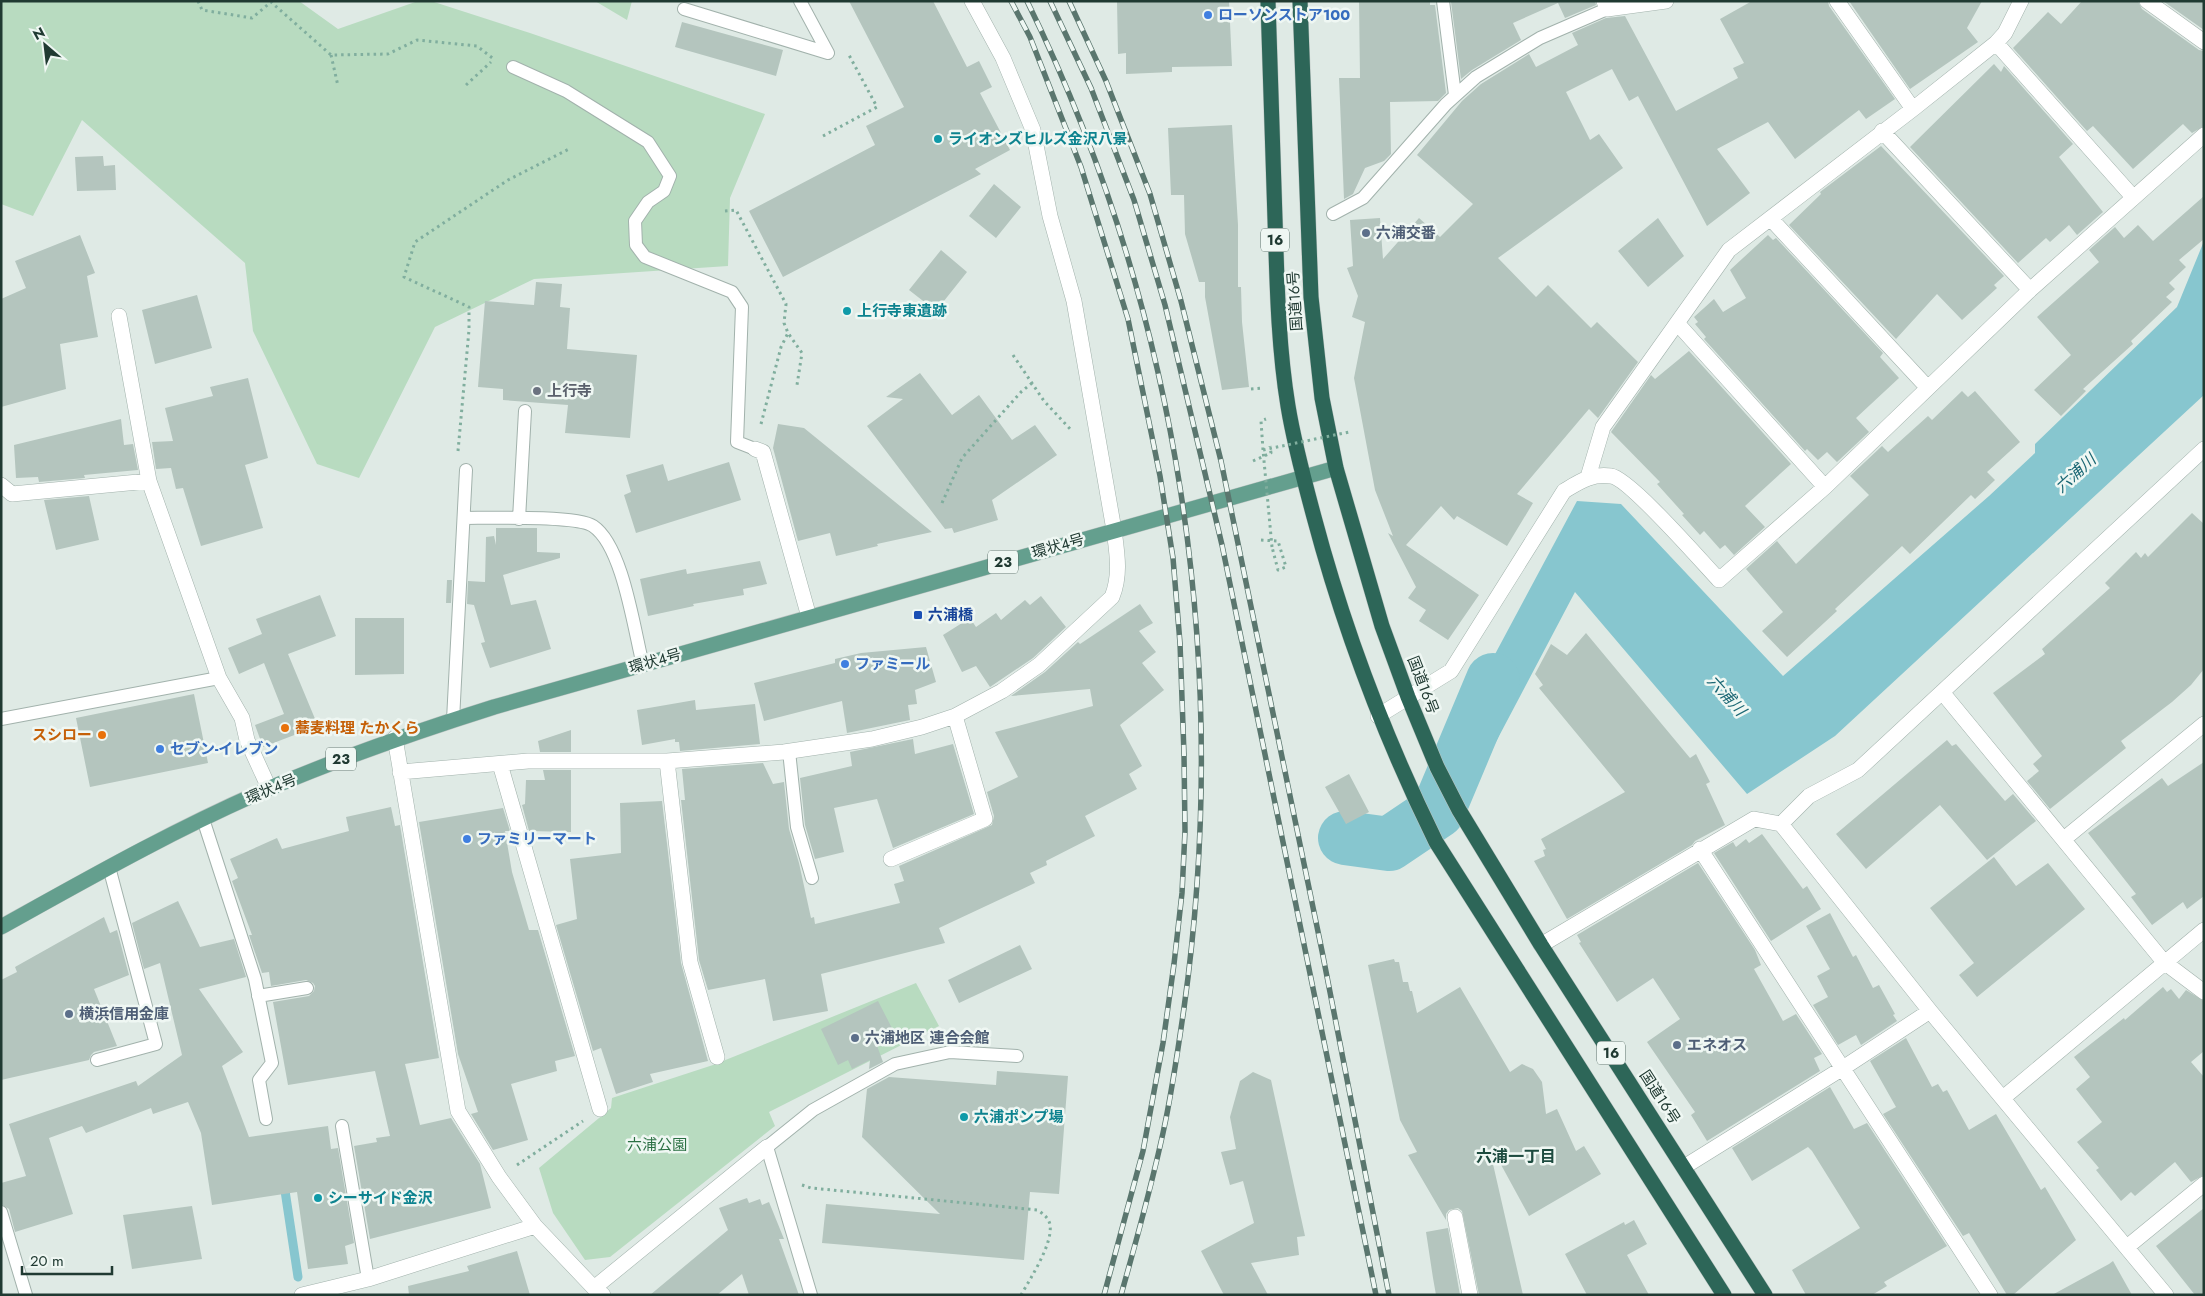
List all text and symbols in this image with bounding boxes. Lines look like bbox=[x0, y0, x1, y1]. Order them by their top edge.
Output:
place label: ローソンストア100 bbox=[1218, 4, 1350, 26]
marker: ローソンストア100 bbox=[1202, 9, 1214, 21]
north arrow bbox=[20, 20, 70, 70]
text: N bbox=[29, 22, 49, 45]
place label: ライオンズヒルズ金沢八景 bbox=[948, 128, 1128, 150]
marker: ライオンズヒルズ金沢八景 bbox=[932, 133, 944, 145]
place label: 六浦交番 bbox=[1376, 222, 1436, 244]
marker: 六浦交番 bbox=[1360, 227, 1372, 239]
road number: 16 bbox=[1261, 228, 1289, 252]
street label: 国道16号 bbox=[1282, 270, 1308, 332]
place label: 上行寺東遺跡 bbox=[857, 300, 947, 322]
marker: 上行寺東遺跡 bbox=[841, 305, 853, 317]
place label: 上行寺 bbox=[547, 380, 592, 402]
marker: 上行寺 bbox=[531, 385, 543, 397]
water label: 六浦川 bbox=[2050, 447, 2102, 498]
street label: 環状4号 bbox=[1029, 528, 1087, 564]
road number: 23 bbox=[988, 550, 1018, 574]
place label: 六浦橋 bbox=[928, 604, 974, 626]
marker: 六浦橋 bbox=[912, 609, 924, 621]
street label: 環状4号 bbox=[626, 643, 684, 679]
place label: ファミール bbox=[855, 653, 930, 675]
street label: 国道16号 bbox=[1402, 653, 1444, 717]
marker: ファミール bbox=[839, 658, 851, 670]
water label: 六浦川 bbox=[1702, 670, 1753, 722]
place label: 蕎麦料理 たかくら bbox=[295, 717, 420, 739]
marker: 蕎麦料理 たかくら bbox=[279, 722, 291, 734]
place label: スシロー bbox=[32, 724, 92, 746]
marker: スシロー bbox=[96, 729, 108, 741]
place label: セブン-イレブン bbox=[170, 738, 278, 760]
marker: セブン-イレブン bbox=[154, 743, 166, 755]
road number: 23 bbox=[326, 748, 356, 771]
street label: 環状4号 bbox=[242, 768, 300, 810]
place label: ファミリーマート bbox=[477, 828, 597, 850]
marker: ファミリーマート bbox=[461, 833, 473, 845]
place label: 横浜信用金庫 bbox=[79, 1003, 169, 1025]
marker: 横浜信用金庫 bbox=[63, 1008, 75, 1020]
place label: 六浦地区 連合会館 bbox=[865, 1027, 990, 1049]
marker: 六浦地区 連合会館 bbox=[849, 1032, 861, 1044]
place label: エネオス bbox=[1687, 1034, 1747, 1056]
marker: エネオス bbox=[1671, 1039, 1683, 1051]
road number: 16 bbox=[1597, 1042, 1625, 1064]
street label: 国道16号 bbox=[1634, 1066, 1686, 1128]
place label: 六浦ポンプ場 bbox=[974, 1106, 1064, 1128]
marker: 六浦ポンプ場 bbox=[958, 1111, 970, 1123]
park label: 六浦公園 bbox=[627, 1134, 687, 1156]
district label: 六浦一丁目 bbox=[1476, 1145, 1556, 1168]
place label: シーサイド金沢 bbox=[328, 1187, 433, 1209]
marker: シーサイド金沢 bbox=[312, 1192, 324, 1204]
scale bar bbox=[22, 1244, 112, 1276]
text: 20 m bbox=[30, 1250, 64, 1272]

